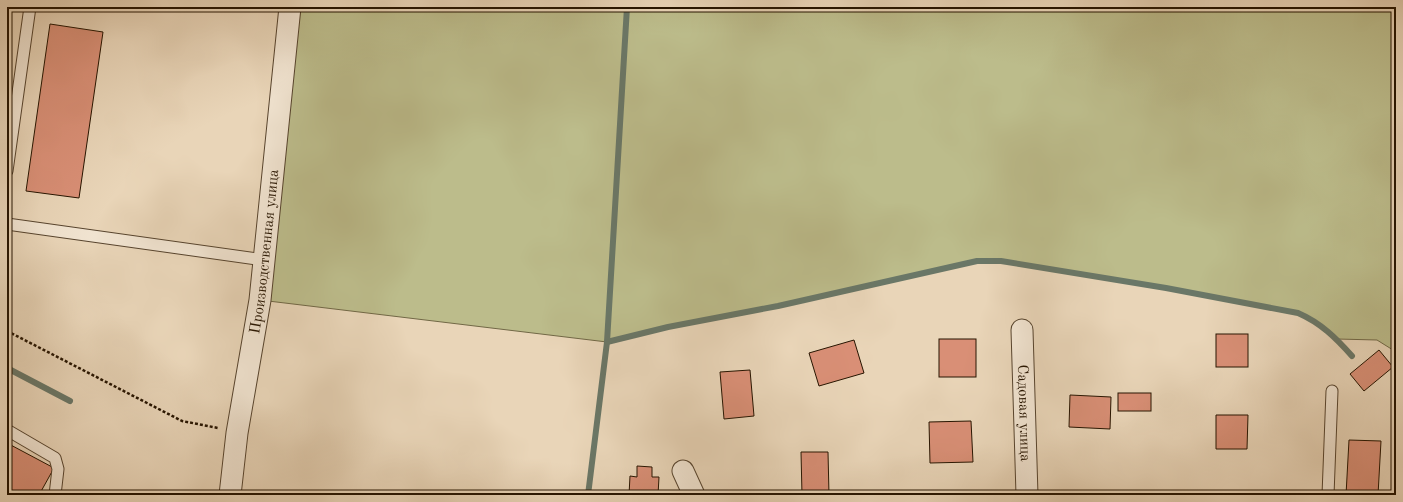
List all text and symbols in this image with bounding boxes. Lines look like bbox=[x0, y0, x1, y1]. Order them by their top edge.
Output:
street label: Производственная улица bbox=[248, 168, 282, 335]
street label: Садовая улица bbox=[1014, 364, 1032, 462]

